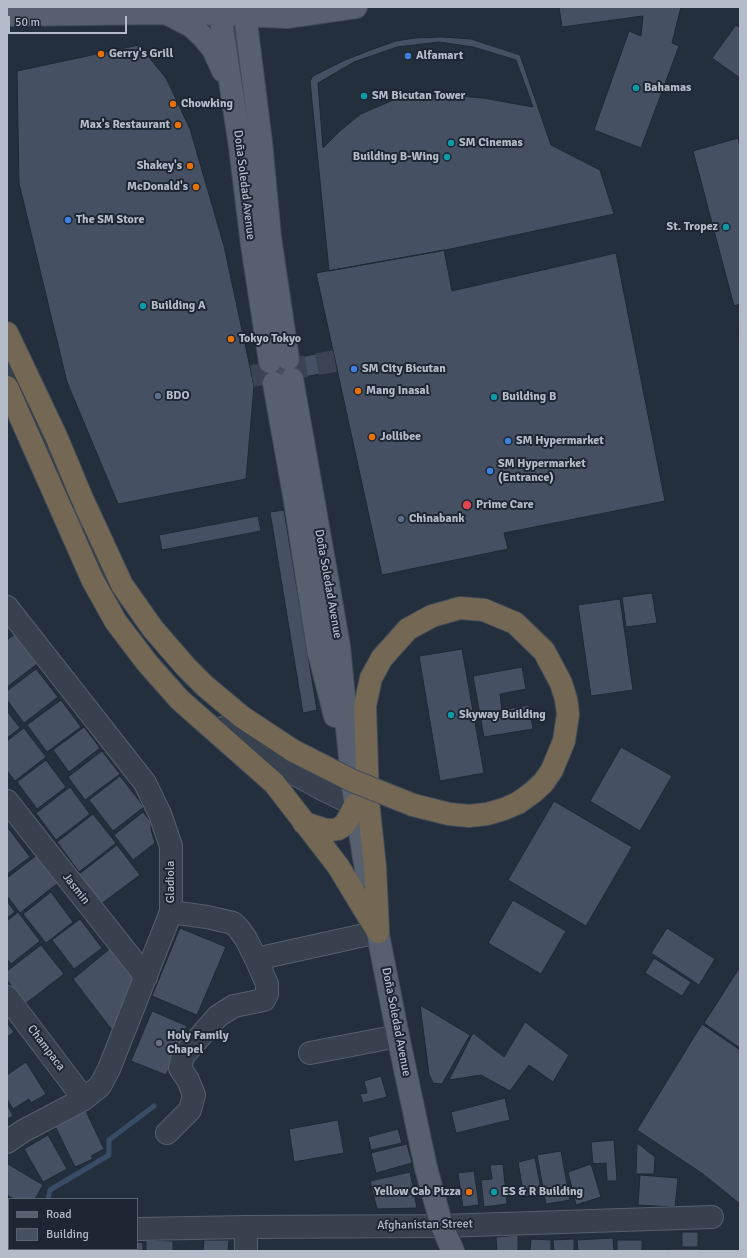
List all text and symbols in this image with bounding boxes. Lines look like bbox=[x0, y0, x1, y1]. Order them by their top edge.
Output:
scale bar bbox=[10, 8, 129, 34]
text: 50 m bbox=[15, 15, 40, 30]
place label: Gerry's Grill bbox=[109, 47, 173, 61]
marker: Gerry's Grill bbox=[96, 49, 106, 59]
place label: Alfamart bbox=[416, 49, 463, 63]
marker: Alfamart bbox=[403, 51, 413, 61]
place label: Bahamas bbox=[644, 81, 691, 95]
marker: Bahamas bbox=[631, 83, 641, 93]
place label: SM Bicutan Tower bbox=[372, 89, 465, 103]
marker: SM Bicutan Tower bbox=[359, 91, 369, 101]
place label: Chowking bbox=[181, 97, 233, 111]
marker: Chowking bbox=[168, 99, 178, 109]
place label: Max's Restaurant bbox=[80, 118, 170, 132]
marker: Max's Restaurant bbox=[173, 120, 183, 130]
street label: Doña Soledad Avenue bbox=[230, 129, 258, 241]
place label: SM Cinemas bbox=[459, 136, 523, 150]
marker: SM Cinemas bbox=[446, 138, 456, 148]
place label: Building B-Wing bbox=[353, 150, 439, 164]
marker: Building B-Wing bbox=[442, 152, 452, 162]
place label: Shakey's bbox=[137, 159, 182, 173]
marker: Shakey's bbox=[185, 161, 195, 171]
place label: McDonald's bbox=[127, 180, 188, 194]
marker: McDonald's bbox=[191, 182, 201, 192]
place label: The SM Store bbox=[76, 213, 144, 227]
marker: The SM Store bbox=[63, 215, 73, 225]
place label: St. Tropez bbox=[667, 220, 718, 234]
marker: St. Tropez bbox=[721, 222, 731, 232]
place label: Building A bbox=[151, 299, 206, 313]
marker: Building A bbox=[138, 301, 148, 311]
place label: Tokyo Tokyo bbox=[239, 332, 301, 346]
marker: Tokyo Tokyo bbox=[226, 334, 236, 344]
place label: SM City Bicutan bbox=[362, 362, 446, 376]
marker: SM City Bicutan bbox=[349, 364, 359, 374]
place label: Mang Inasal bbox=[366, 384, 430, 398]
marker: Mang Inasal bbox=[353, 386, 363, 396]
place label: BDO bbox=[166, 389, 189, 403]
place label: Building B bbox=[502, 390, 556, 404]
marker: BDO bbox=[153, 391, 163, 401]
marker: Building B bbox=[489, 392, 499, 402]
place label: Jollibee bbox=[380, 430, 421, 444]
marker: Jollibee bbox=[367, 432, 377, 442]
place label: SM Hypermarket bbox=[516, 434, 604, 448]
marker: SM Hypermarket bbox=[503, 436, 513, 446]
place label: SM Hypermarket (Entrance) bbox=[498, 457, 586, 485]
marker: SM Hypermarket (Entrance) bbox=[485, 466, 495, 476]
place label: Prime Care bbox=[476, 498, 534, 512]
marker: Prime Care bbox=[461, 499, 473, 511]
place label: Chinabank bbox=[409, 512, 465, 526]
marker: Chinabank bbox=[396, 514, 406, 524]
street label: Doña Soledad Avenue bbox=[311, 528, 345, 640]
place label: Skyway Building bbox=[459, 708, 546, 722]
marker: Skyway Building bbox=[446, 710, 456, 720]
street label: Gladiola bbox=[164, 861, 178, 903]
street label: Jasmin bbox=[59, 870, 93, 908]
street label: Doña Soledad Avenue bbox=[378, 966, 414, 1078]
street label: Champaca bbox=[24, 1022, 68, 1074]
place label: Holy Family Chapel bbox=[167, 1029, 229, 1057]
marker: Holy Family Chapel bbox=[154, 1038, 164, 1048]
place label: Yellow Cab Pizza bbox=[374, 1185, 461, 1199]
place label: ES & R Building bbox=[502, 1185, 583, 1199]
marker: Yellow Cab Pizza bbox=[464, 1187, 474, 1197]
marker: ES & R Building bbox=[489, 1187, 499, 1197]
legend bbox=[8, 1198, 138, 1250]
text: Road bbox=[46, 1207, 72, 1222]
street label: Afghanistan Street bbox=[377, 1217, 473, 1233]
text: Building bbox=[46, 1227, 89, 1242]

